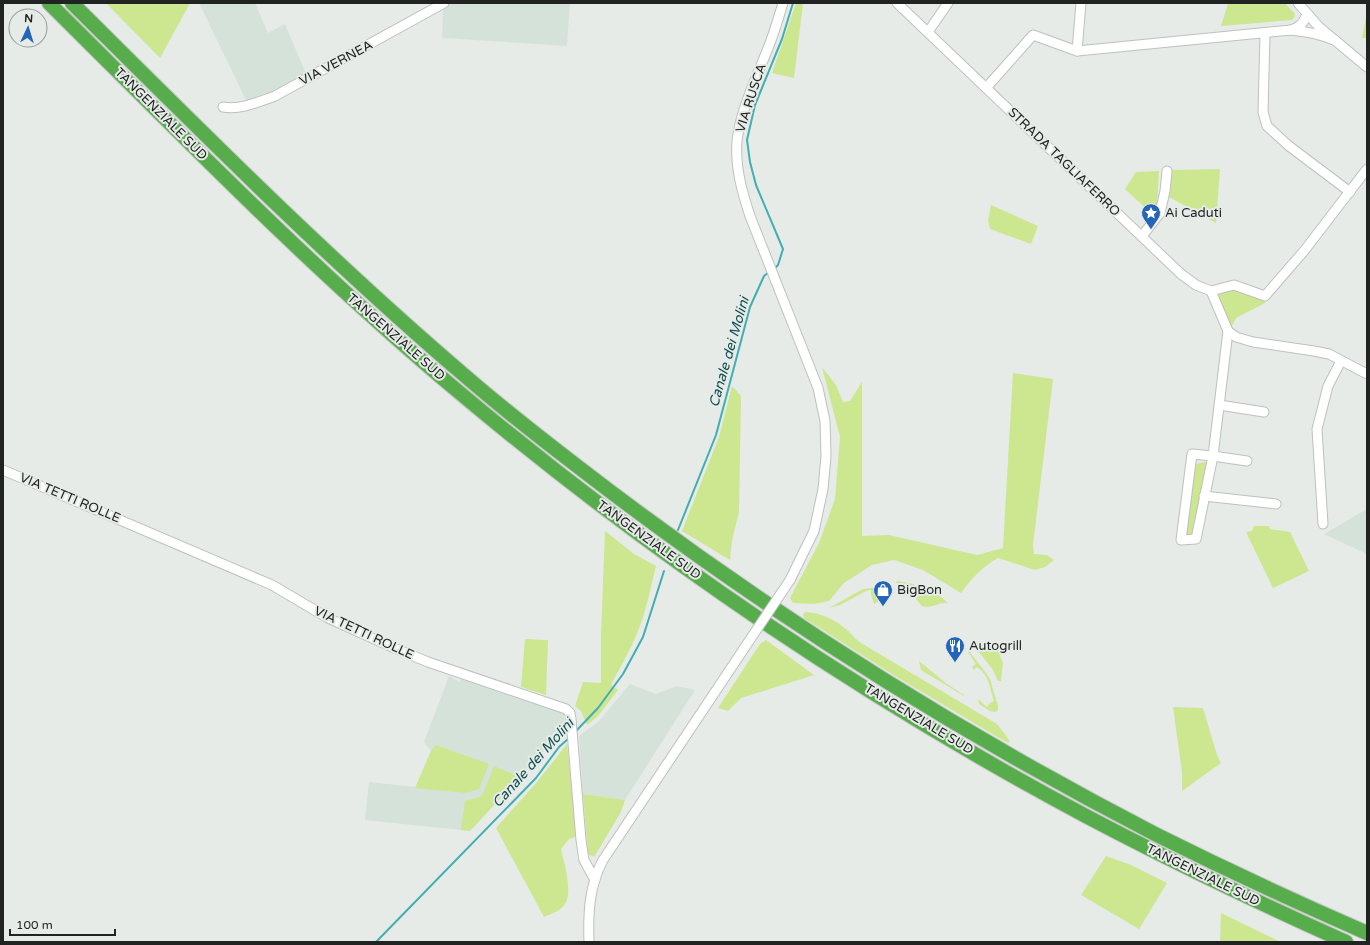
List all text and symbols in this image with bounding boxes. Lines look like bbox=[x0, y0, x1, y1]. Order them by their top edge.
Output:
north arrow bbox=[8, 8, 48, 48]
text: N bbox=[24, 12, 34, 25]
street label: VIA VERNEA bbox=[297, 37, 376, 89]
street label: VIA RUSCA bbox=[732, 61, 770, 135]
street label: TANGENZIALE SUD bbox=[111, 64, 211, 164]
street label: STRADA TAGLIAFERRO bbox=[1005, 104, 1123, 220]
place icon: Ai Caduti bbox=[1140, 202, 1162, 230]
place label: Ai Caduti bbox=[1165, 205, 1222, 221]
street label: TANGENZIALE SUD bbox=[344, 290, 448, 384]
water label: Canale dei Molini bbox=[705, 294, 753, 409]
street label: VIA TETTI ROLLE bbox=[17, 470, 123, 526]
street label: TANGENZIALE SUD bbox=[594, 497, 704, 583]
shop icon: BigBon bbox=[872, 579, 894, 607]
place label: BigBon bbox=[897, 582, 942, 598]
street label: VIA TETTI ROLLE bbox=[312, 603, 416, 663]
restaurant icon: Autogrill bbox=[944, 635, 966, 663]
place label: Autogrill bbox=[969, 638, 1022, 654]
street label: TANGENZIALE SUD bbox=[862, 680, 977, 758]
water label: Canale dei Molini bbox=[489, 714, 578, 811]
street label: TANGENZIALE SUD bbox=[1144, 841, 1263, 910]
scale bar bbox=[10, 911, 115, 937]
text: 100 m bbox=[16, 918, 53, 932]

